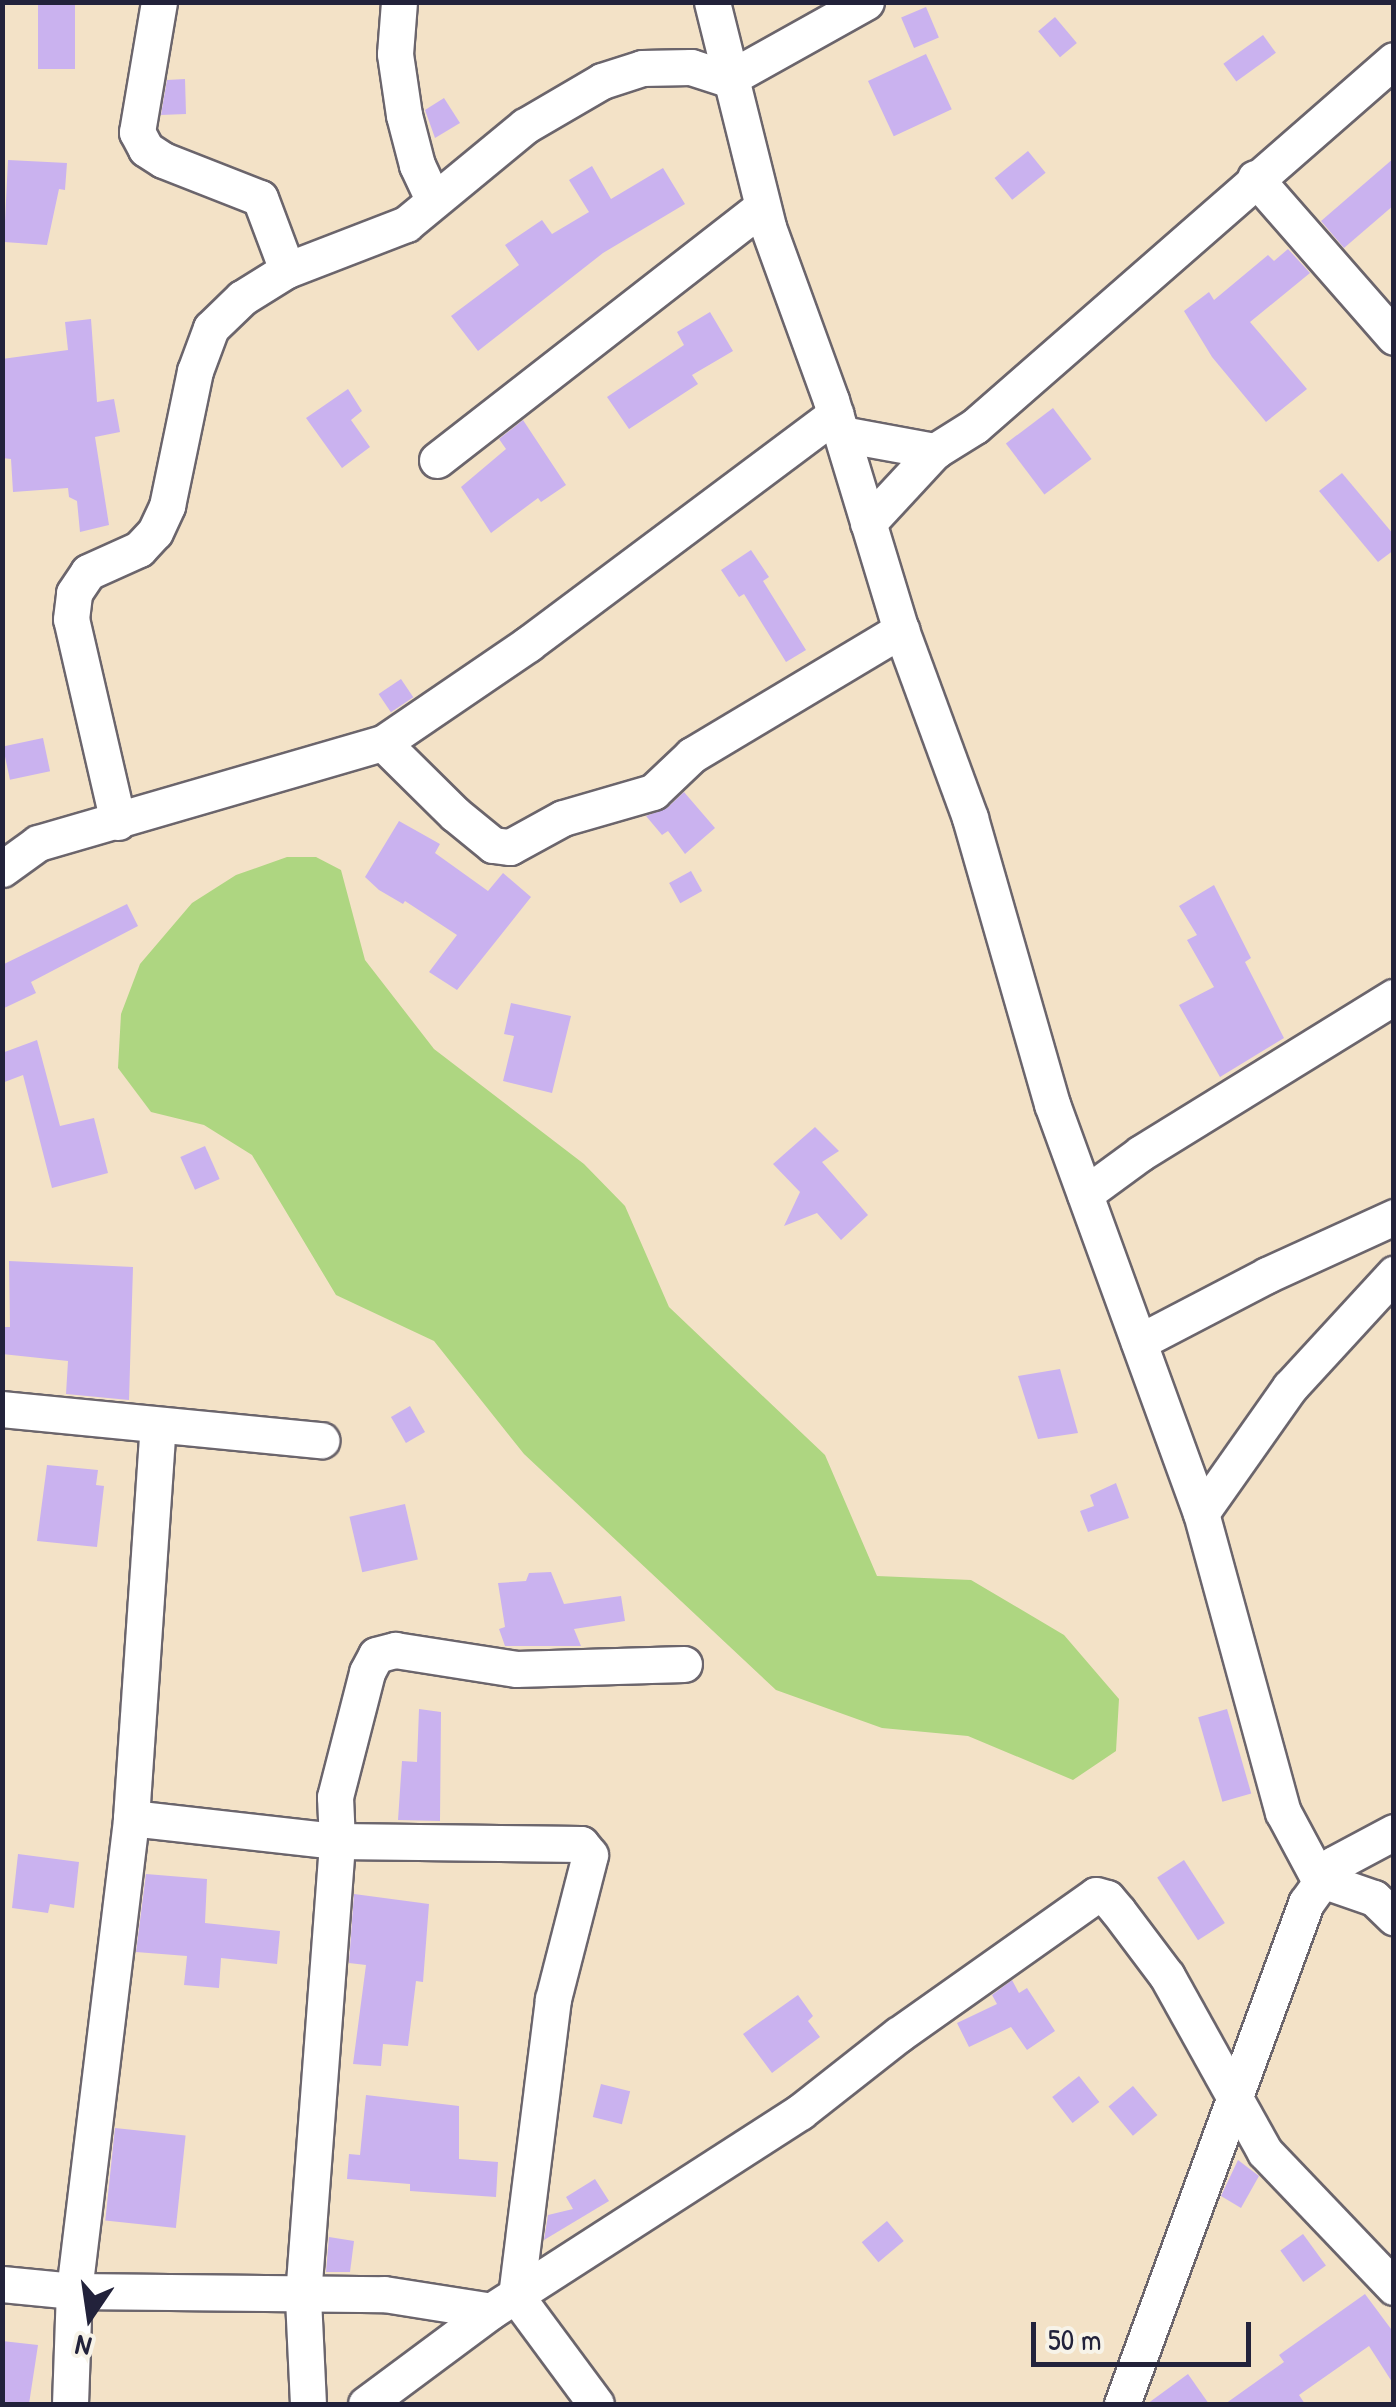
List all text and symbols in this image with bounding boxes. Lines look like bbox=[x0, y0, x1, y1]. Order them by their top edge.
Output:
north arrow bbox=[40, 2267, 140, 2367]
scale bar bbox=[1036, 2302, 1256, 2364]
text: 50 m bbox=[1048, 2319, 1101, 2359]
text: N bbox=[72, 2326, 95, 2366]

